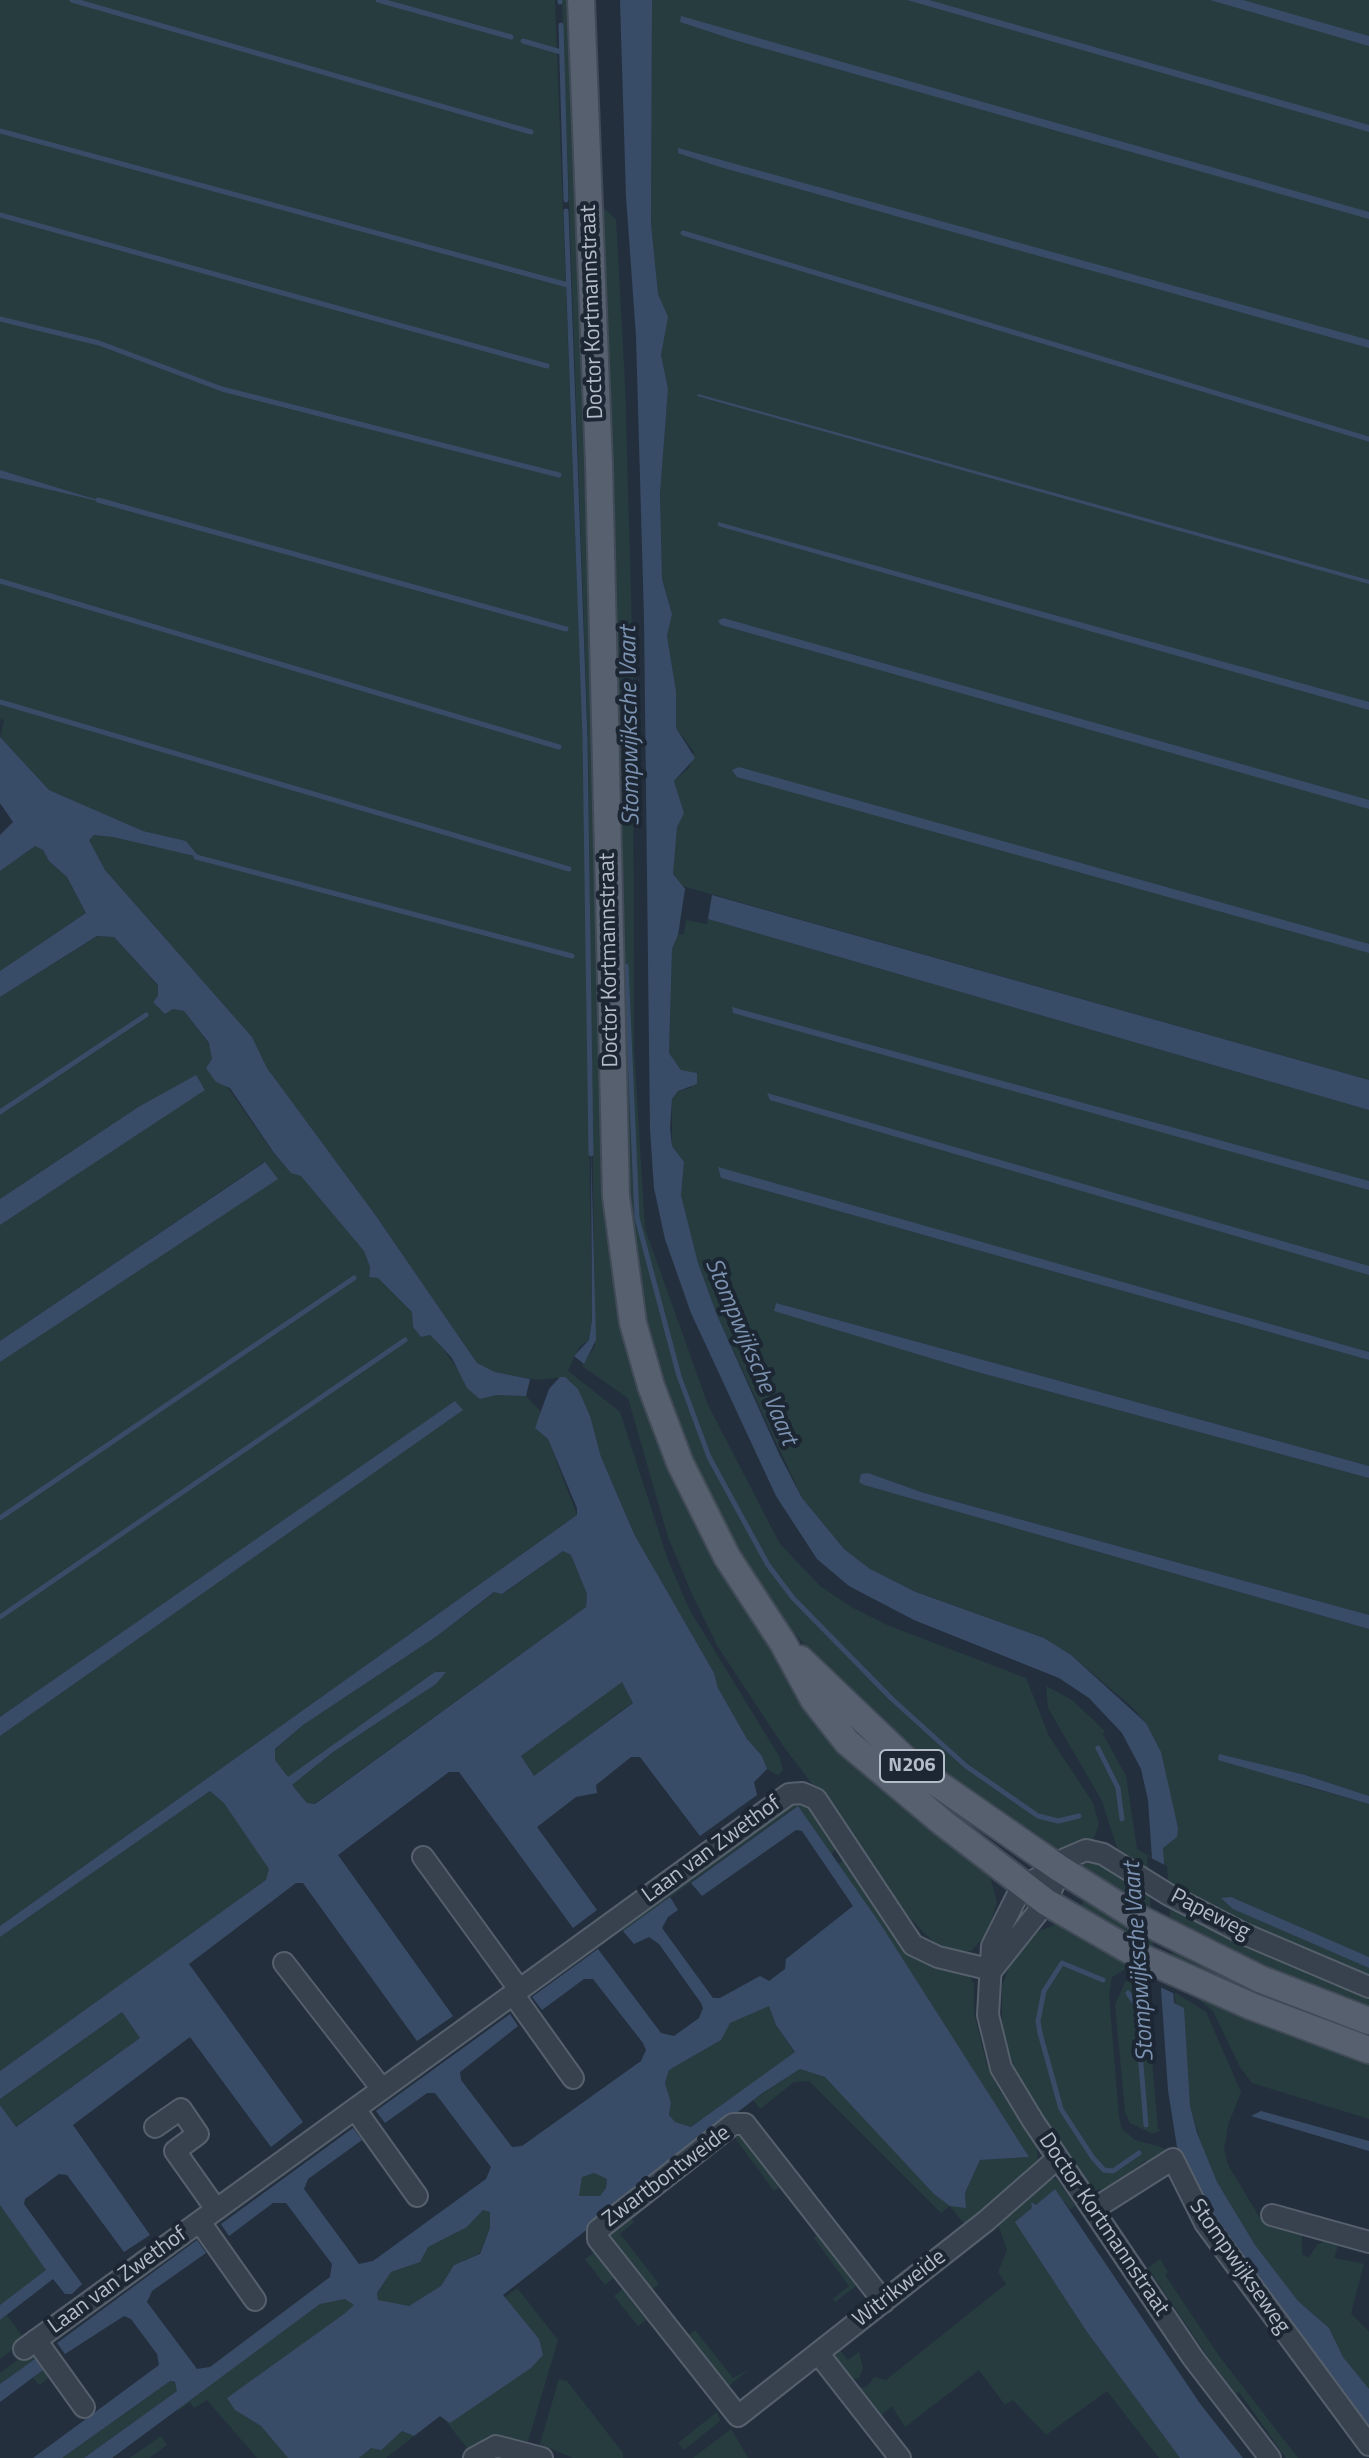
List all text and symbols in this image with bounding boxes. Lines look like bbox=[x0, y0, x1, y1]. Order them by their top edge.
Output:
street label: Doctor Kortmannstraat bbox=[576, 204, 610, 420]
water label: Stompwijksche Vaart bbox=[615, 626, 647, 826]
street label: Doctor Kortmannstraat bbox=[595, 852, 625, 1068]
water label: Stompwijksche Vaart bbox=[698, 1254, 802, 1450]
road number: N206 bbox=[880, 1750, 944, 1782]
street label: Laan van Zwethof bbox=[638, 1791, 786, 1909]
water label: Stompwijksche Vaart bbox=[1119, 1861, 1161, 2063]
street label: Papeweg bbox=[1166, 1884, 1254, 1946]
street label: Zwartbontweide bbox=[598, 2121, 736, 2233]
street label: Doctor Kortmannstraat bbox=[1032, 2129, 1174, 2321]
street label: Stompwijkseweg bbox=[1183, 2195, 1295, 2339]
street label: Laan van Zwethof bbox=[44, 2222, 192, 2340]
street label: Witrikweide bbox=[848, 2245, 952, 2333]

